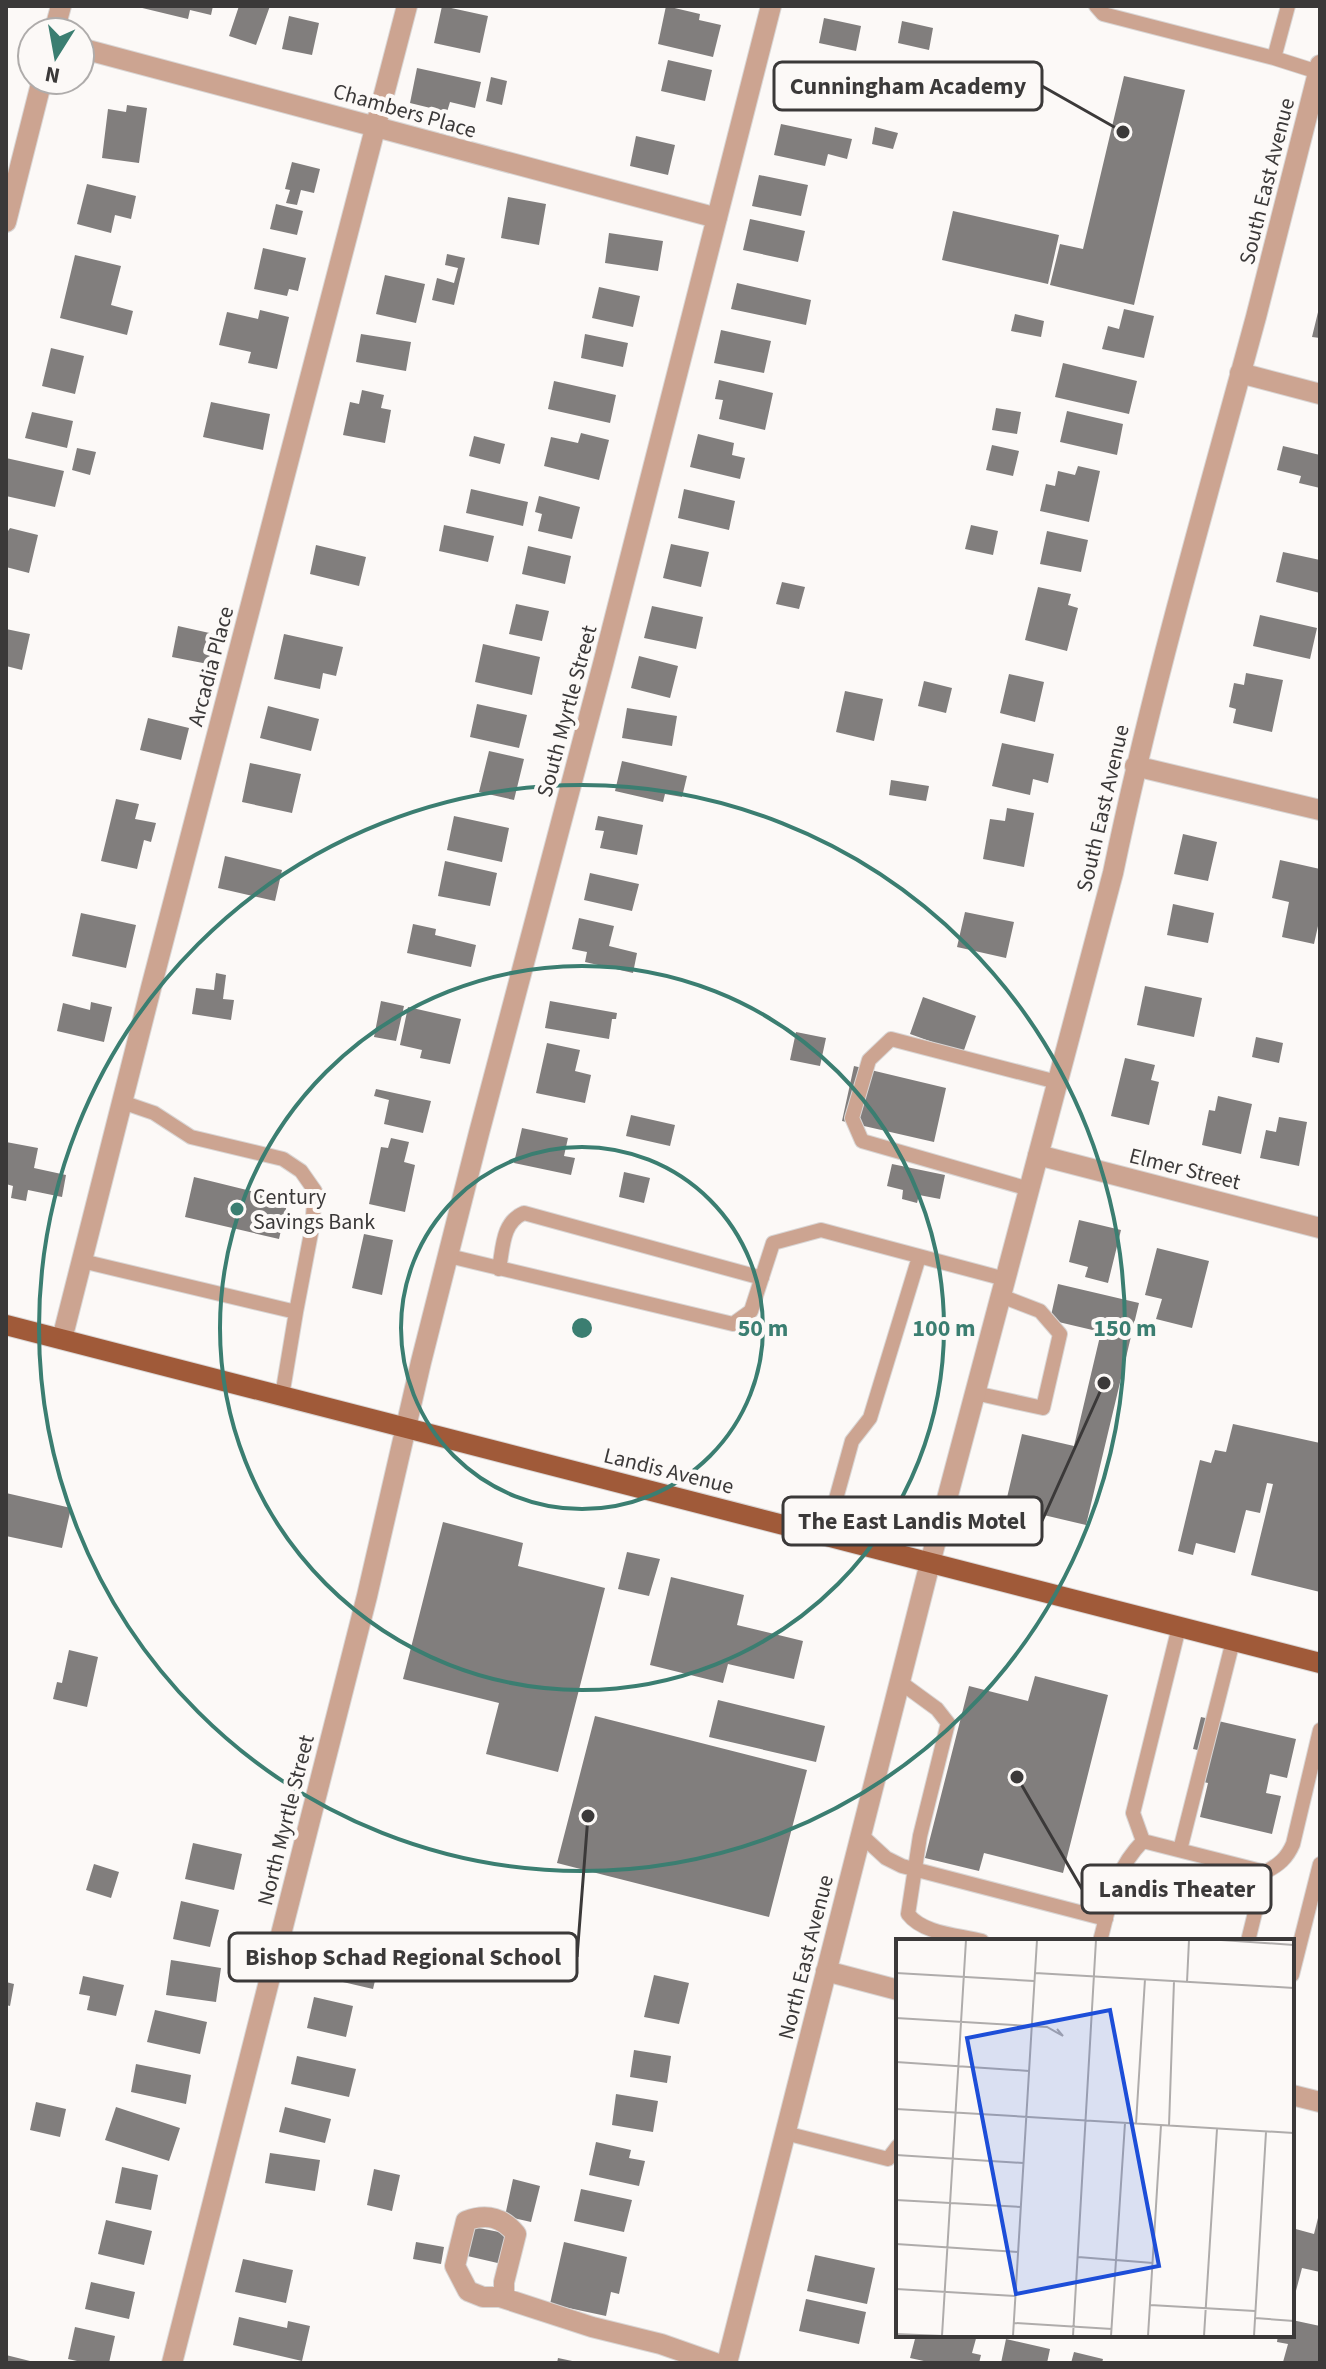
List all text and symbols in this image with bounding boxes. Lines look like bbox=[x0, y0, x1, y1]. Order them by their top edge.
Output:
north arrow bbox=[16, 16, 96, 96]
text: N bbox=[42, 58, 63, 92]
callout: Cunningham Academy bbox=[774, 62, 1042, 110]
text: Cunningham Academy bbox=[790, 69, 1027, 104]
street label: Chambers Place bbox=[329, 75, 480, 147]
street label: South East Avenue bbox=[1231, 95, 1303, 268]
street label: Arcadia Place bbox=[180, 603, 242, 730]
street label: South Myrtle Street bbox=[529, 621, 605, 801]
street label: South East Avenue bbox=[1068, 721, 1138, 895]
street label: Elmer Street bbox=[1126, 1140, 1244, 1198]
place label: Century Savings Bank bbox=[253, 1181, 375, 1238]
marker: Century Savings Bank bbox=[228, 1200, 246, 1218]
text: 50 m bbox=[738, 1311, 788, 1346]
text: 100 m bbox=[912, 1311, 976, 1346]
text: 150 m bbox=[1093, 1311, 1157, 1346]
centre of rings bbox=[568, 1314, 596, 1342]
street label: Landis Avenue bbox=[600, 1439, 737, 1503]
callout: The East Landis Motel bbox=[783, 1497, 1042, 1545]
text: The East Landis Motel bbox=[798, 1504, 1026, 1539]
street label: North Myrtle Street bbox=[249, 1731, 323, 1909]
callout: Landis Theater bbox=[1082, 1865, 1271, 1913]
street label: North East Avenue bbox=[770, 1871, 842, 2043]
text: Landis Theater bbox=[1099, 1872, 1256, 1907]
callout: Bishop Schad Regional School bbox=[229, 1933, 577, 1981]
inset map bbox=[896, 1939, 1294, 2337]
text: Bishop Schad Regional School bbox=[245, 1940, 561, 1975]

